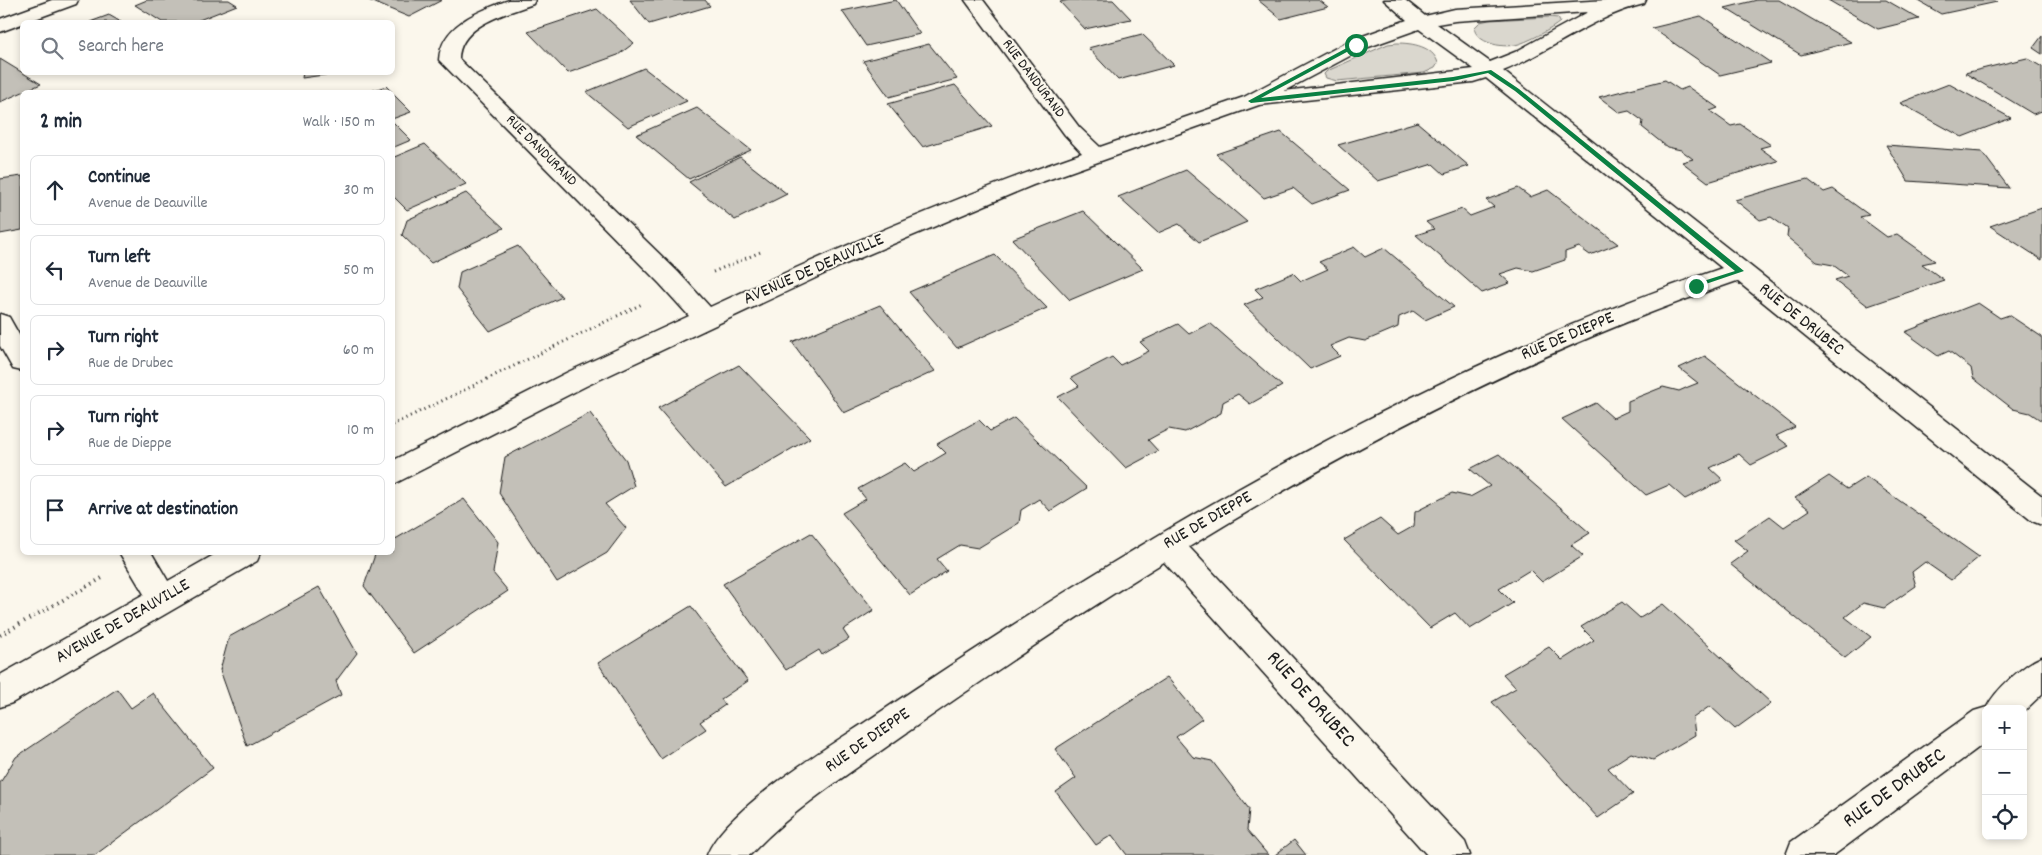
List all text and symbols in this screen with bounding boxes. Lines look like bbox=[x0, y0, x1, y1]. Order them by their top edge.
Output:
search box bbox=[20, 20, 395, 75]
icon: search bbox=[38, 34, 66, 62]
text: Search here bbox=[78, 34, 164, 61]
route start bbox=[1345, 34, 1368, 57]
street label: RUE DANDURAND bbox=[996, 35, 1070, 123]
text: 2 min bbox=[40, 108, 82, 138]
street label: RUE DANDURAND bbox=[500, 110, 582, 192]
text: Walk · 150 m bbox=[303, 111, 375, 134]
text: Continue bbox=[88, 165, 150, 192]
icon: ahead bbox=[41, 176, 69, 204]
text: 30 m bbox=[344, 179, 374, 202]
text: Avenue de Deauville bbox=[88, 192, 208, 215]
street label: AVENUE DE DEAUVILLE bbox=[740, 228, 888, 312]
text: Turn left bbox=[88, 245, 151, 272]
icon: left bbox=[41, 256, 69, 284]
text: 50 m bbox=[343, 259, 374, 282]
text: Avenue de Deauville bbox=[88, 272, 208, 295]
route end bbox=[1685, 275, 1708, 298]
street label: RUE DE DRUBEC bbox=[1753, 278, 1849, 362]
street label: RUE DE DIEPPE bbox=[1518, 306, 1618, 368]
text: Turn right bbox=[88, 325, 159, 352]
icon: right bbox=[41, 336, 69, 364]
text: 60 m bbox=[343, 339, 374, 362]
text: Rue de Drubec bbox=[88, 352, 173, 375]
text: Turn right bbox=[88, 405, 159, 432]
icon: right bbox=[41, 416, 69, 444]
text: 10 m bbox=[347, 419, 374, 442]
text: Rue de Dieppe bbox=[88, 432, 172, 455]
street label: RUE DE DIEPPE bbox=[1159, 485, 1257, 557]
icon: arrive bbox=[41, 496, 69, 524]
text: Arrive at destination bbox=[88, 497, 238, 524]
street label: AVENUE DE DEAUVILLE bbox=[51, 573, 195, 671]
street label: RUE DE DRUBEC bbox=[1258, 645, 1362, 755]
street label: RUE DE DIEPPE bbox=[820, 702, 916, 780]
map controls bbox=[1982, 705, 2027, 840]
button: + bbox=[1982, 705, 2027, 750]
street label: RUE DE DRUBEC bbox=[1837, 741, 1953, 837]
button: − bbox=[1982, 750, 2027, 795]
button: locate bbox=[1982, 795, 2027, 840]

